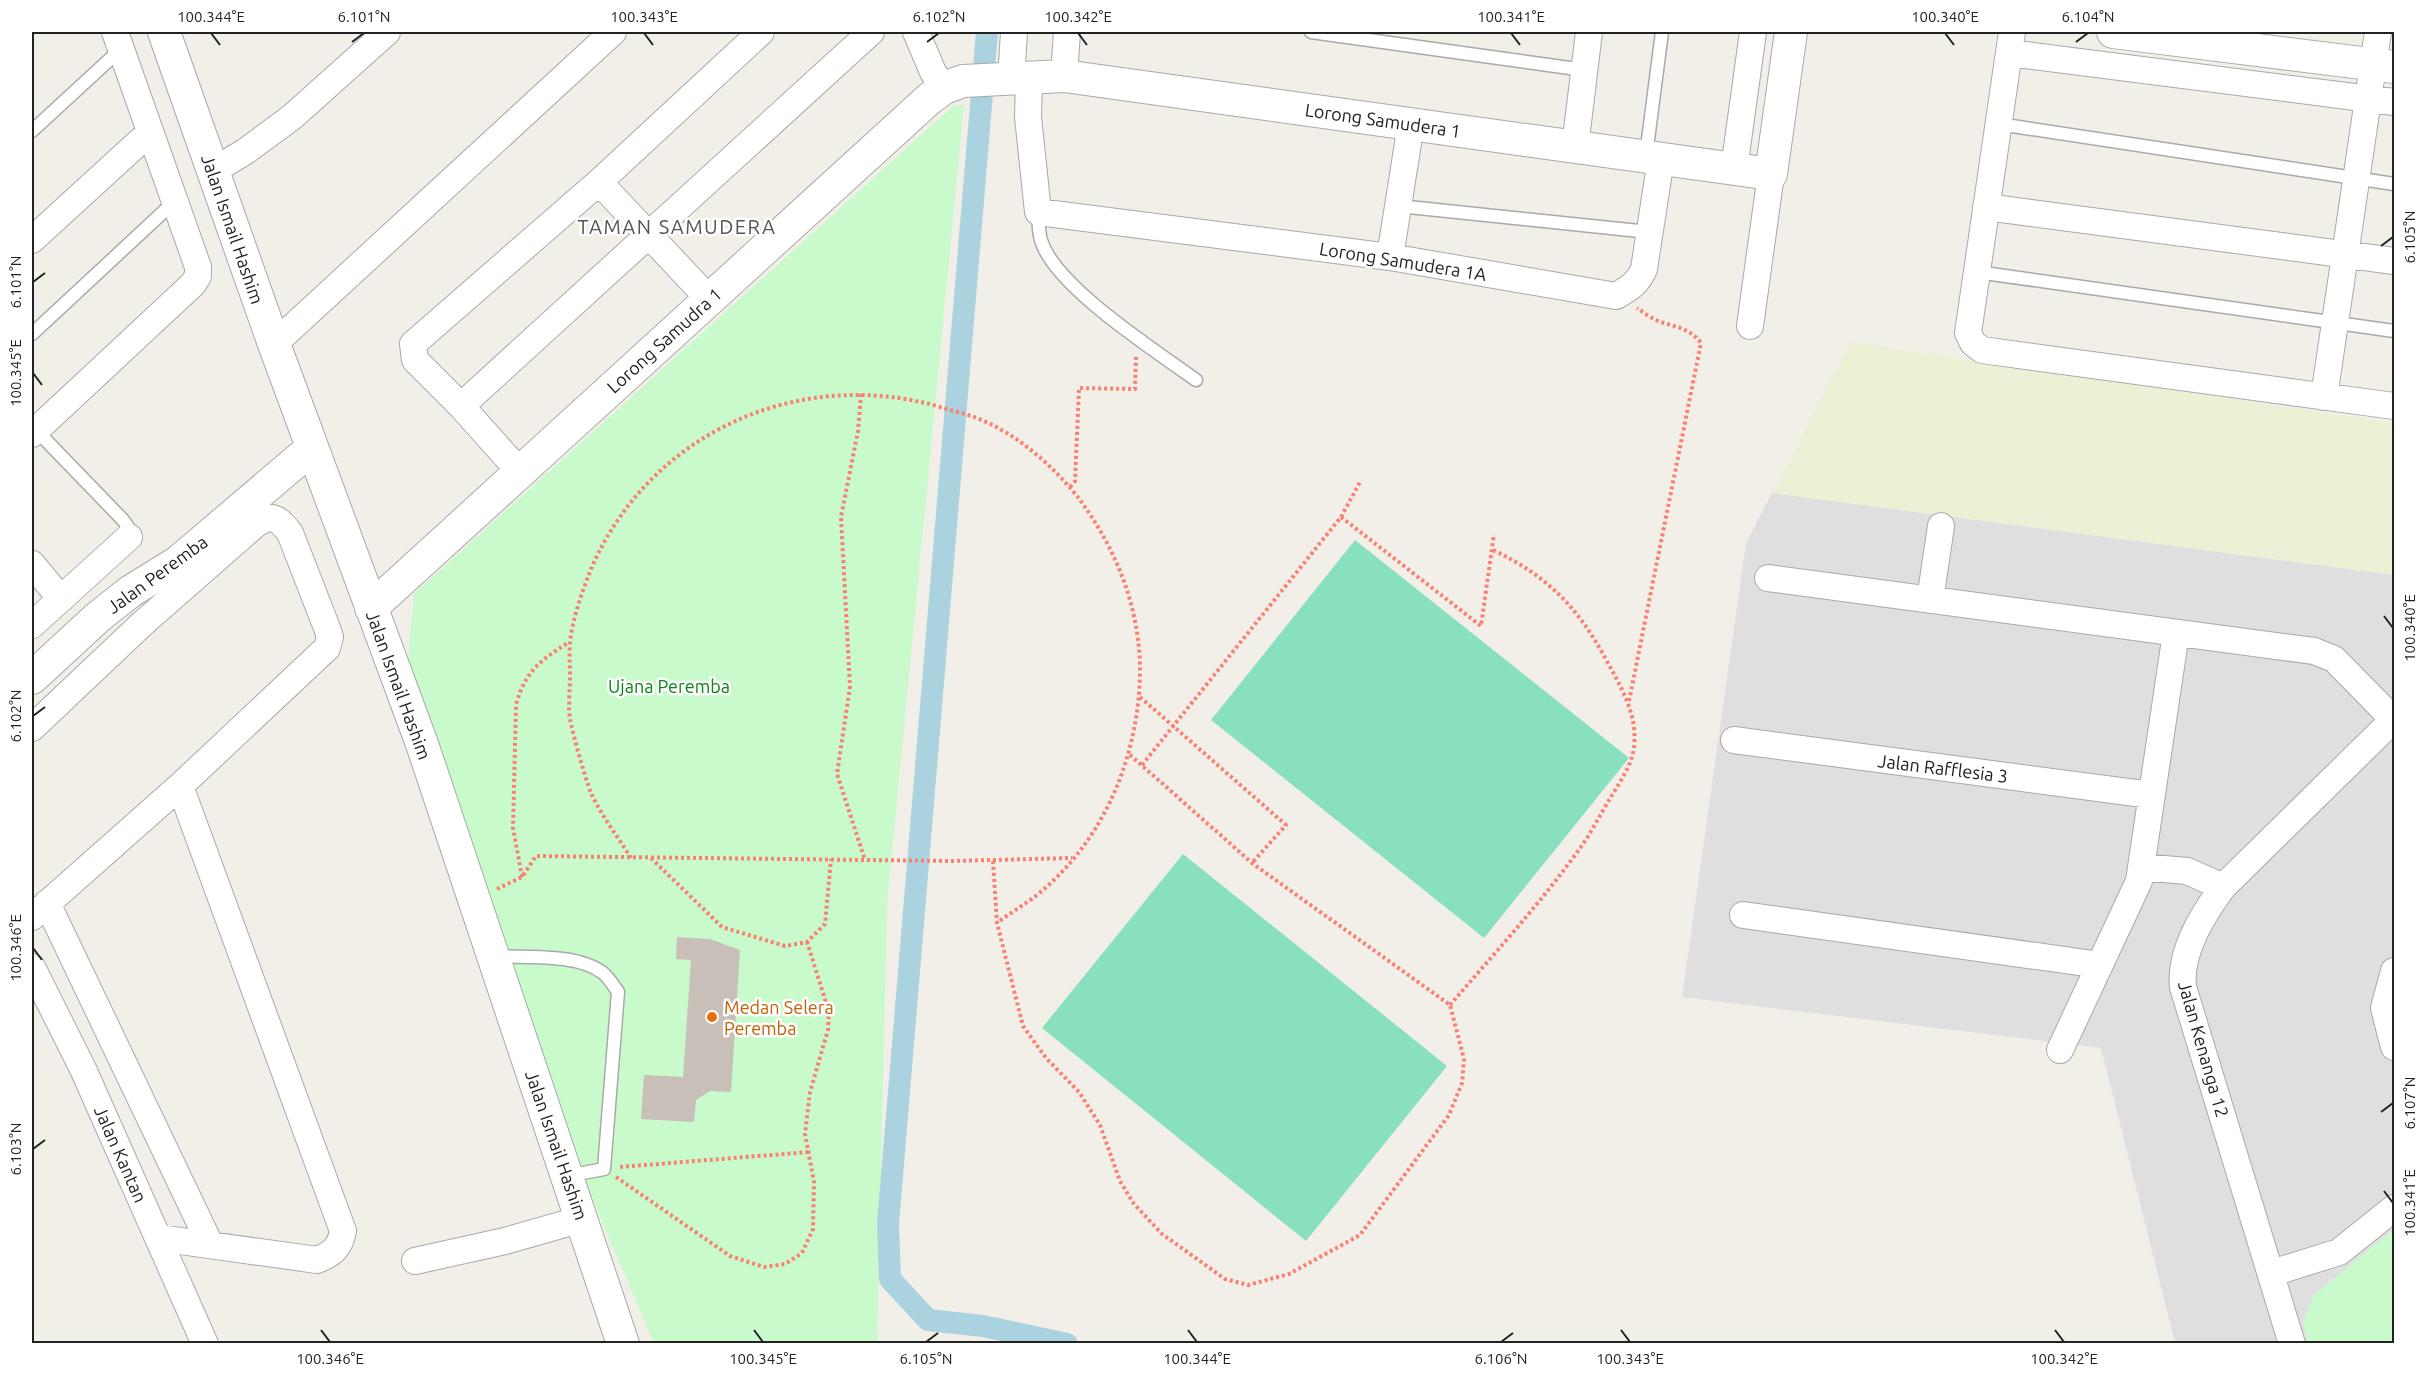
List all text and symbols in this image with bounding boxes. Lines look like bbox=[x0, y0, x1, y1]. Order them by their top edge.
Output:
text: 100.344°E bbox=[177, 8, 245, 25]
text: 6.101°N bbox=[337, 8, 391, 25]
text: 100.343°E bbox=[610, 8, 678, 25]
text: 6.102°N bbox=[912, 8, 966, 25]
text: 100.342°E bbox=[1044, 8, 1112, 25]
text: 100.341°E bbox=[1477, 8, 1545, 25]
text: 100.340°E bbox=[1911, 8, 1979, 25]
text: 6.104°N bbox=[2061, 8, 2115, 25]
street label: Lorong Samudera 1 bbox=[1304, 99, 1462, 141]
street label: Jalan Ismail Hashim bbox=[198, 152, 268, 306]
text: 6.105°N bbox=[2401, 210, 2418, 264]
district label: TAMAN SAMUDERA bbox=[577, 215, 777, 238]
street label: Lorong Samudera 1A bbox=[1318, 238, 1488, 284]
text: 6.101°N bbox=[7, 255, 24, 309]
street label: Lorong Samudra 1 bbox=[603, 283, 725, 397]
text: 100.345°E bbox=[7, 339, 24, 407]
street label: Jalan Peremba bbox=[103, 531, 211, 617]
text: 100.340°E bbox=[2401, 594, 2418, 662]
street label: Jalan Ismail Hashim bbox=[363, 608, 435, 762]
park label: Ujana Peremba bbox=[608, 676, 730, 696]
text: 6.102°N bbox=[7, 689, 24, 743]
street label: Jalan Rafflesia 3 bbox=[1877, 750, 2009, 786]
text: 100.346°E bbox=[7, 914, 24, 982]
street label: Jalan Kenanga 12 bbox=[2175, 978, 2233, 1120]
place label: Medan Selera Peremba bbox=[724, 997, 834, 1038]
marker: Medan Selera Peremba bbox=[705, 1010, 719, 1024]
street label: Jalan Ismail Hashim bbox=[522, 1068, 592, 1222]
text: 6.107°N bbox=[2401, 1076, 2418, 1130]
street label: Jalan Kantan bbox=[91, 1103, 151, 1205]
text: 6.103°N bbox=[7, 1122, 24, 1176]
text: 100.341°E bbox=[2401, 1169, 2418, 1237]
text: 100.346°E bbox=[296, 1350, 364, 1367]
text: 100.345°E bbox=[729, 1350, 797, 1367]
text: 6.105°N bbox=[899, 1350, 953, 1367]
text: 100.344°E bbox=[1163, 1350, 1231, 1367]
text: 6.106°N bbox=[1474, 1350, 1528, 1367]
text: 100.343°E bbox=[1596, 1350, 1664, 1367]
text: 100.342°E bbox=[2030, 1350, 2098, 1367]

